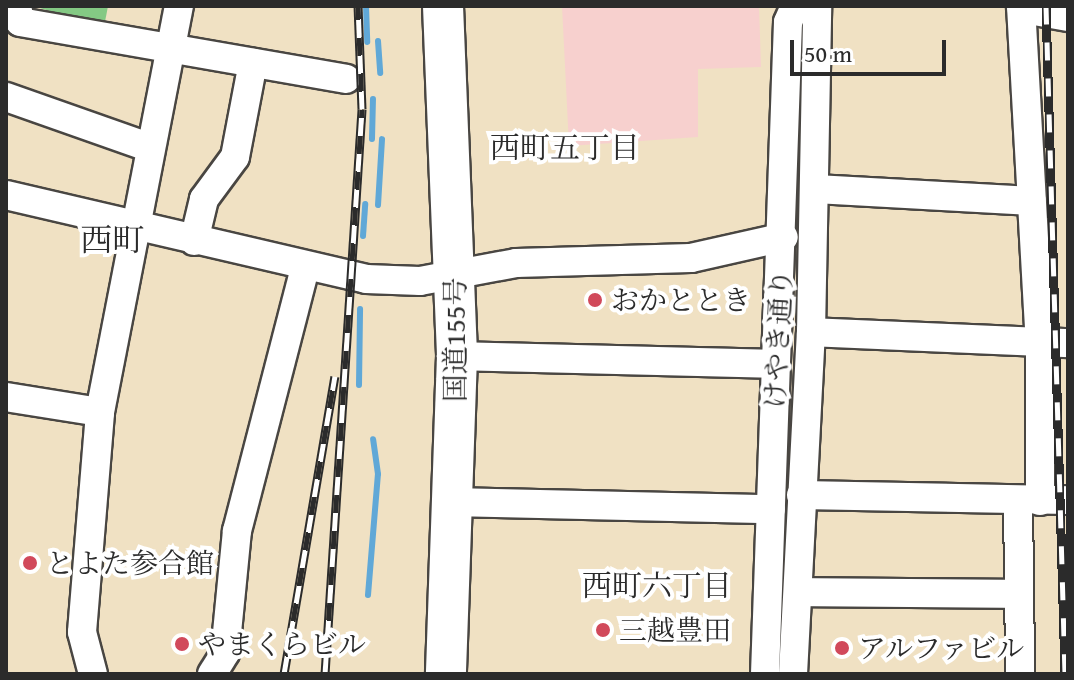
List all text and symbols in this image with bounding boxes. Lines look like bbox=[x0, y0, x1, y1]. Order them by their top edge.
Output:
scale bar bbox=[794, 24, 950, 74]
text: 50 m bbox=[804, 36, 852, 71]
district label: 西町五丁目 bbox=[490, 129, 640, 165]
district label: 西町 bbox=[80, 221, 144, 259]
street label: けやき通り bbox=[758, 268, 798, 410]
street label: 国道155号 bbox=[438, 278, 472, 402]
place label: おかととき bbox=[611, 283, 751, 317]
marker: おかととき bbox=[586, 291, 604, 309]
place label: とよた参合館 bbox=[46, 546, 214, 580]
marker: とよた参合館 bbox=[21, 554, 39, 572]
district label: 西町六丁目 bbox=[582, 567, 732, 603]
place label: 三越豊田 bbox=[619, 613, 731, 647]
marker: 三越豊田 bbox=[594, 621, 612, 639]
place label: やまくらビル bbox=[198, 627, 366, 661]
place label: アルファビル bbox=[858, 631, 1026, 665]
marker: やまくらビル bbox=[173, 635, 191, 653]
marker: アルファビル bbox=[833, 639, 851, 657]

